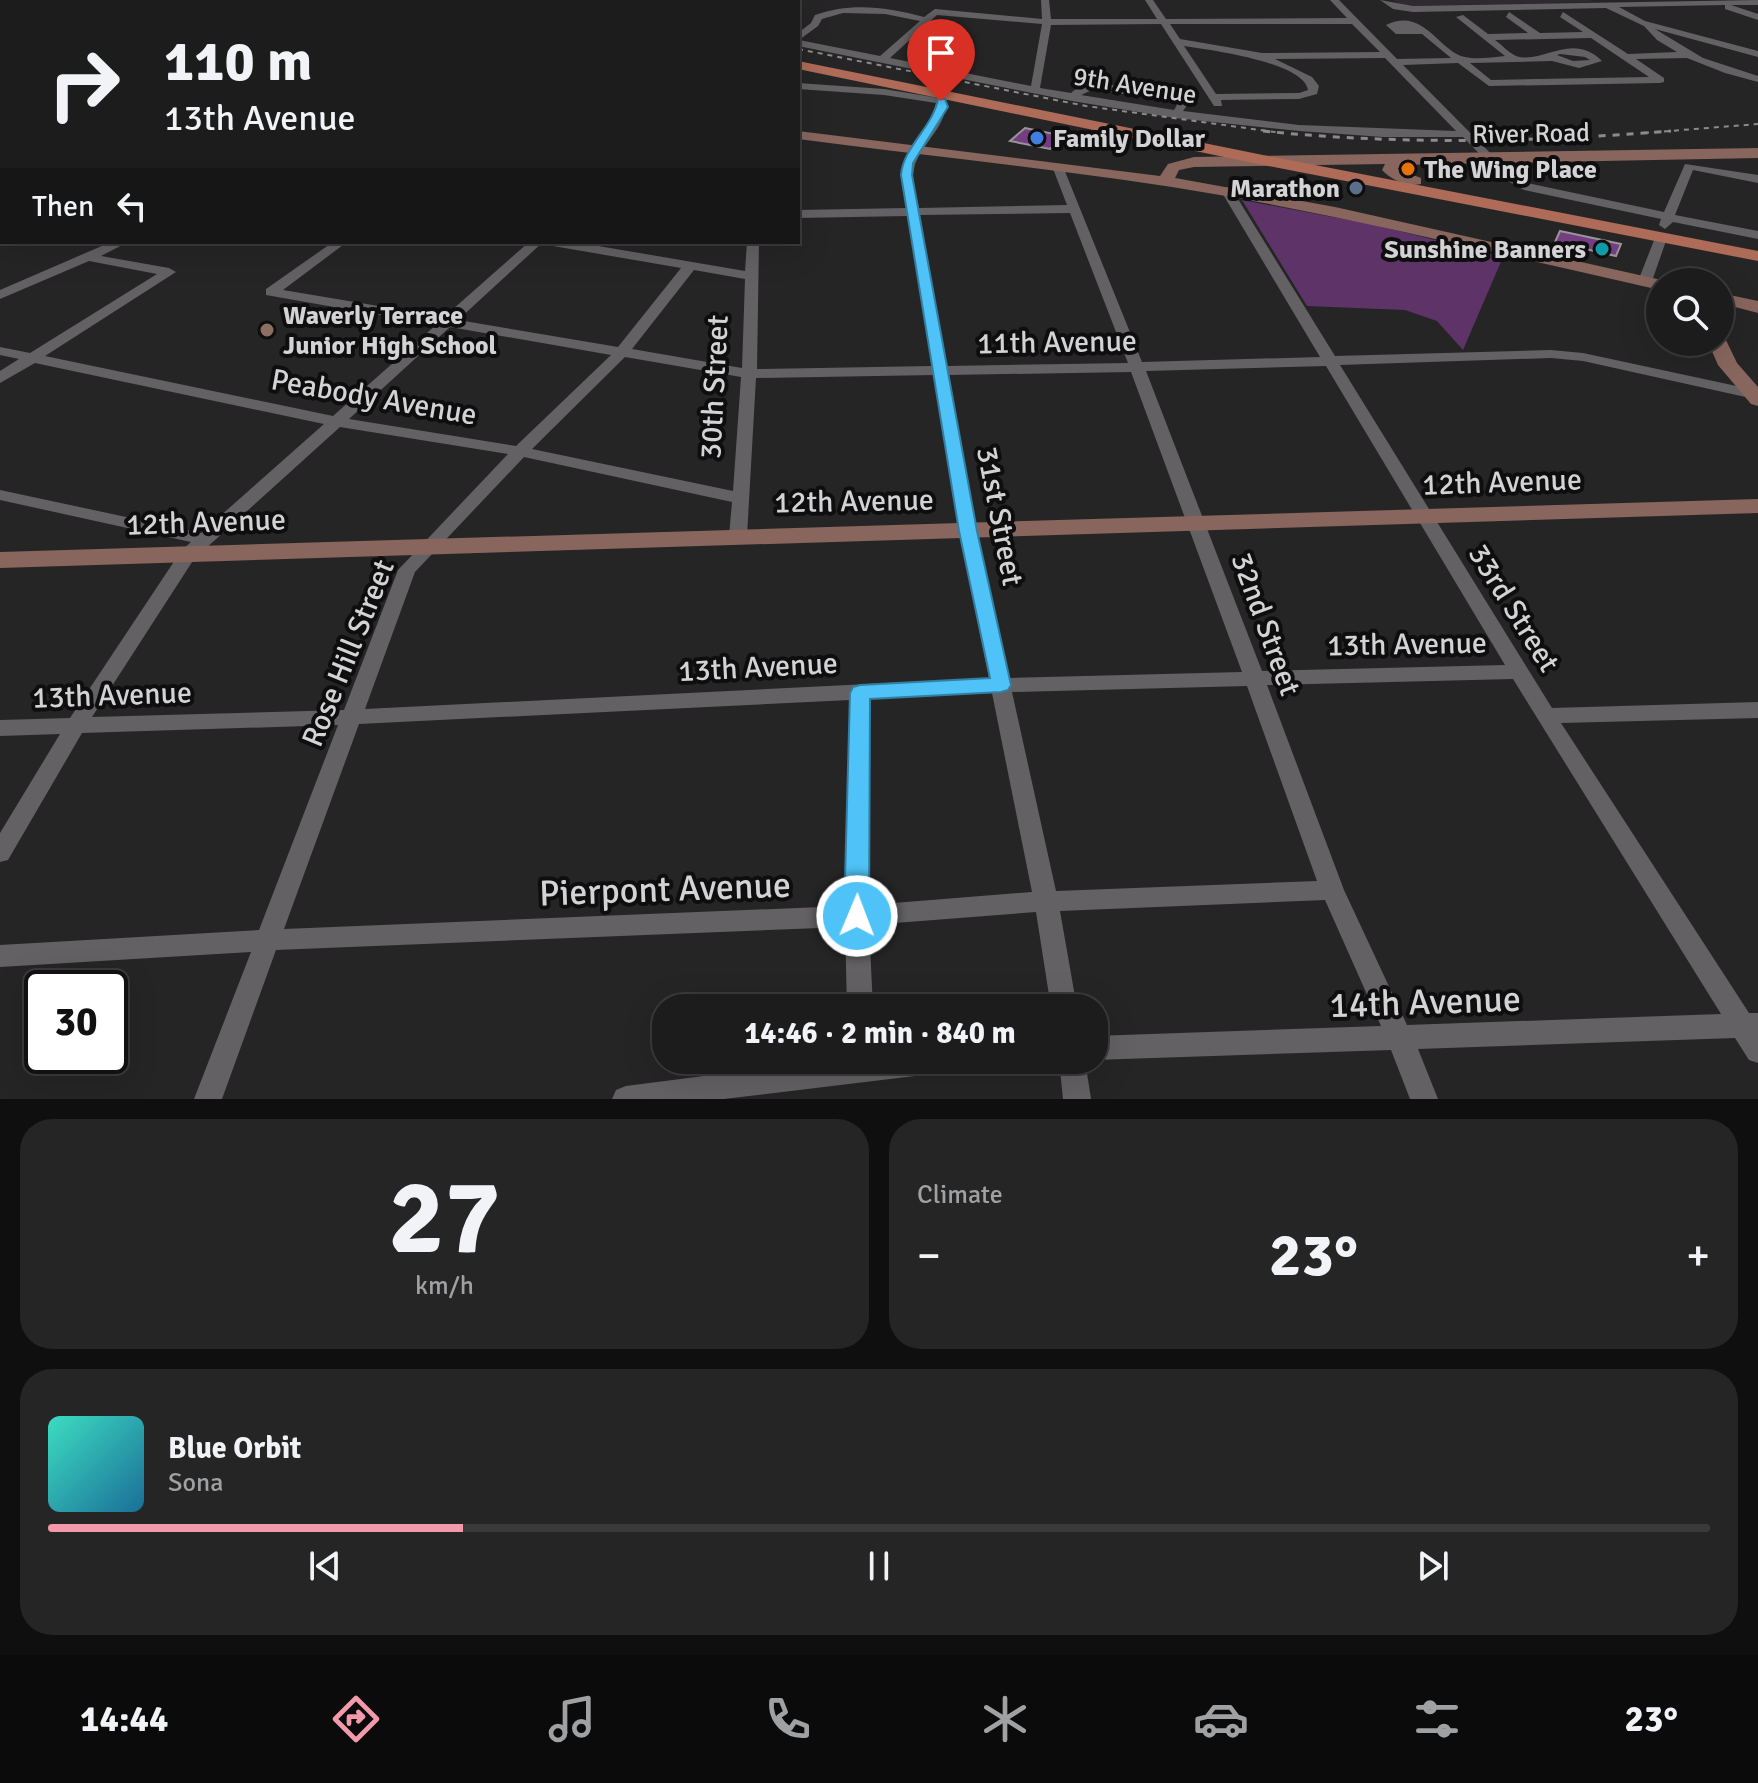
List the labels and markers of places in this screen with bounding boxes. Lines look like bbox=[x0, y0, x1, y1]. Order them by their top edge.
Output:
pin bbox=[907, 19, 975, 101]
place label: Family Dollar bbox=[1053, 123, 1206, 155]
marker: Family Dollar bbox=[1028, 129, 1046, 147]
place label: The Wing Place bbox=[1424, 154, 1597, 186]
marker: The Wing Place bbox=[1399, 160, 1417, 178]
place label: Marathon bbox=[1230, 173, 1340, 205]
marker: Marathon bbox=[1347, 179, 1365, 197]
place label: Sunshine Banners bbox=[1384, 234, 1586, 266]
marker: Sunshine Banners bbox=[1593, 240, 1611, 258]
place label: Waverly Terrace Junior High School bbox=[283, 300, 497, 362]
marker: Waverly Terrace Junior High School bbox=[258, 321, 276, 339]

